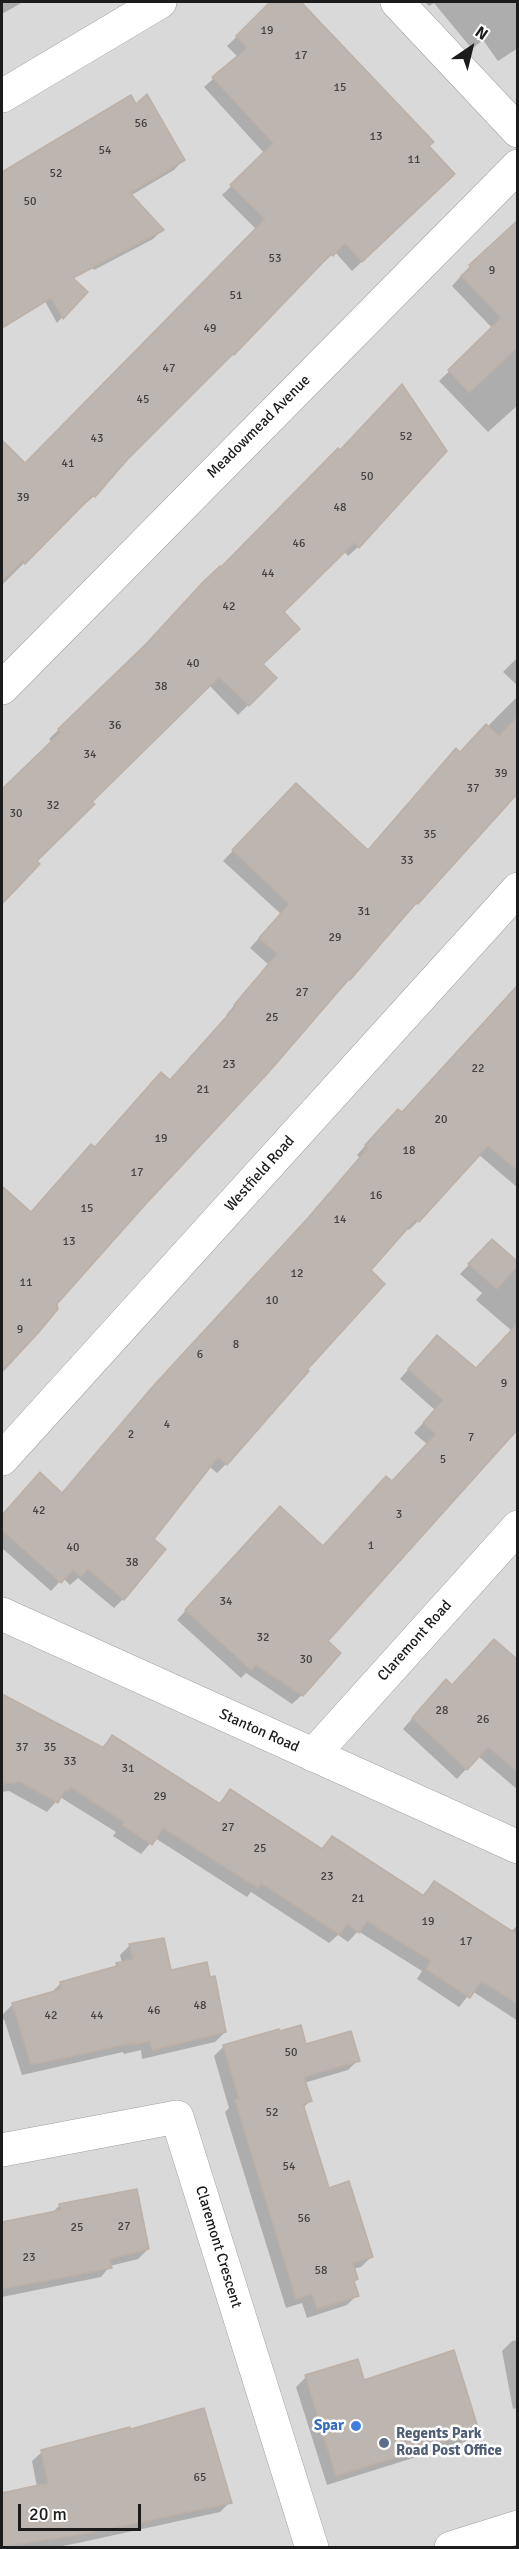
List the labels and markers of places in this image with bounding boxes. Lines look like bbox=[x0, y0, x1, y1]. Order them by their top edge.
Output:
place label: Spar bbox=[314, 2417, 344, 2435]
marker: Spar bbox=[349, 2419, 363, 2433]
place label: Regents Park Road Post Office bbox=[396, 2425, 502, 2460]
marker: Regents Park Road Post Office bbox=[377, 2436, 391, 2450]

